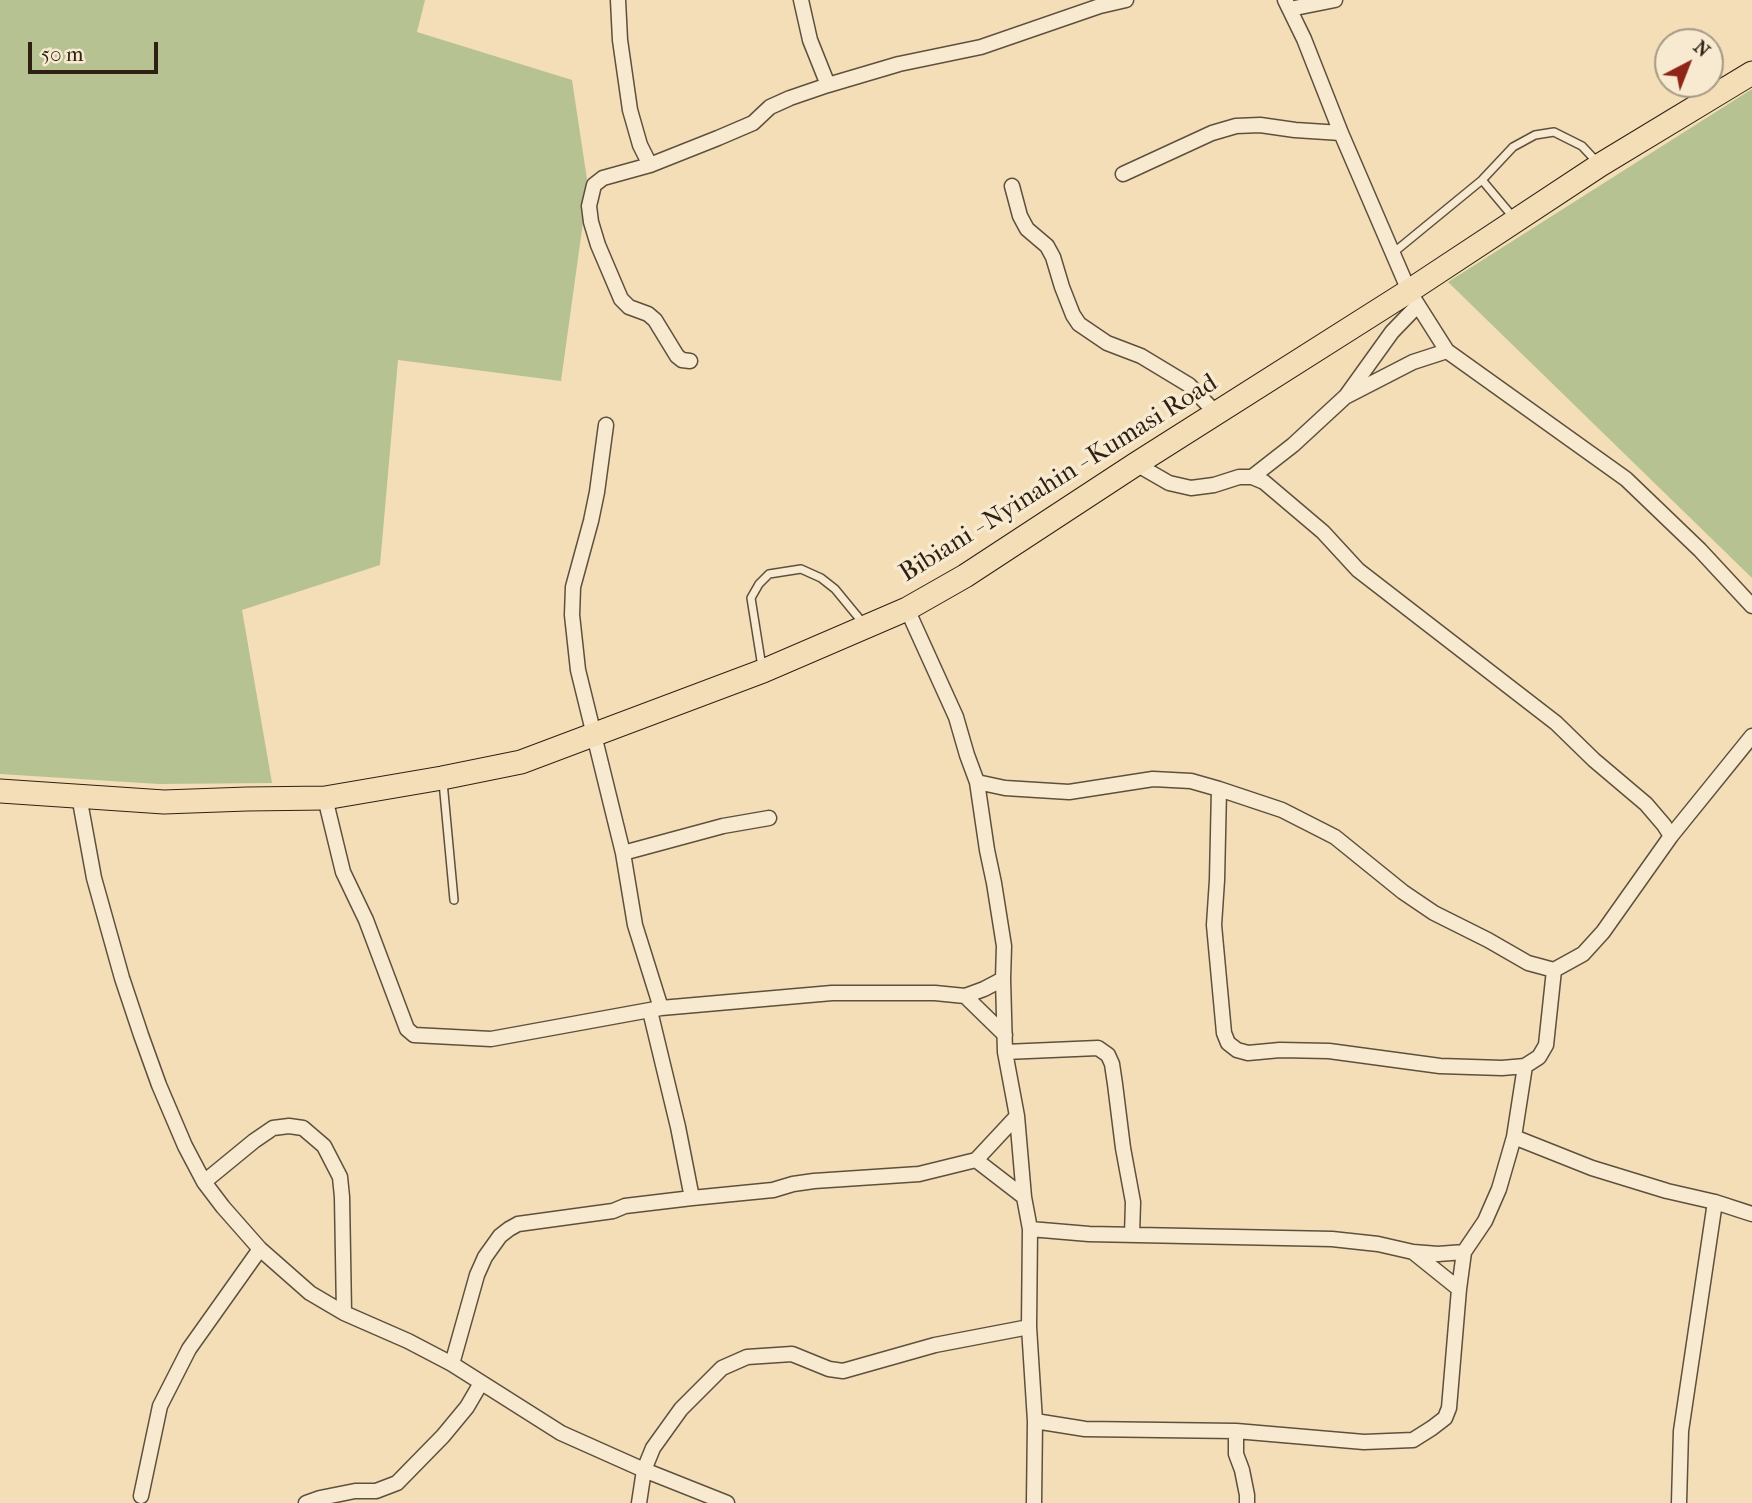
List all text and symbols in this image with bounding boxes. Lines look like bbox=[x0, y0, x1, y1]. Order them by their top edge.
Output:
scale bar bbox=[32, 28, 161, 72]
north arrow bbox=[1654, 28, 1724, 98]
text: N bbox=[1689, 36, 1714, 62]
text: 50 m bbox=[41, 42, 84, 66]
street label: Bibiani - Nyinahin - Kumasi Road bbox=[894, 368, 1224, 590]

